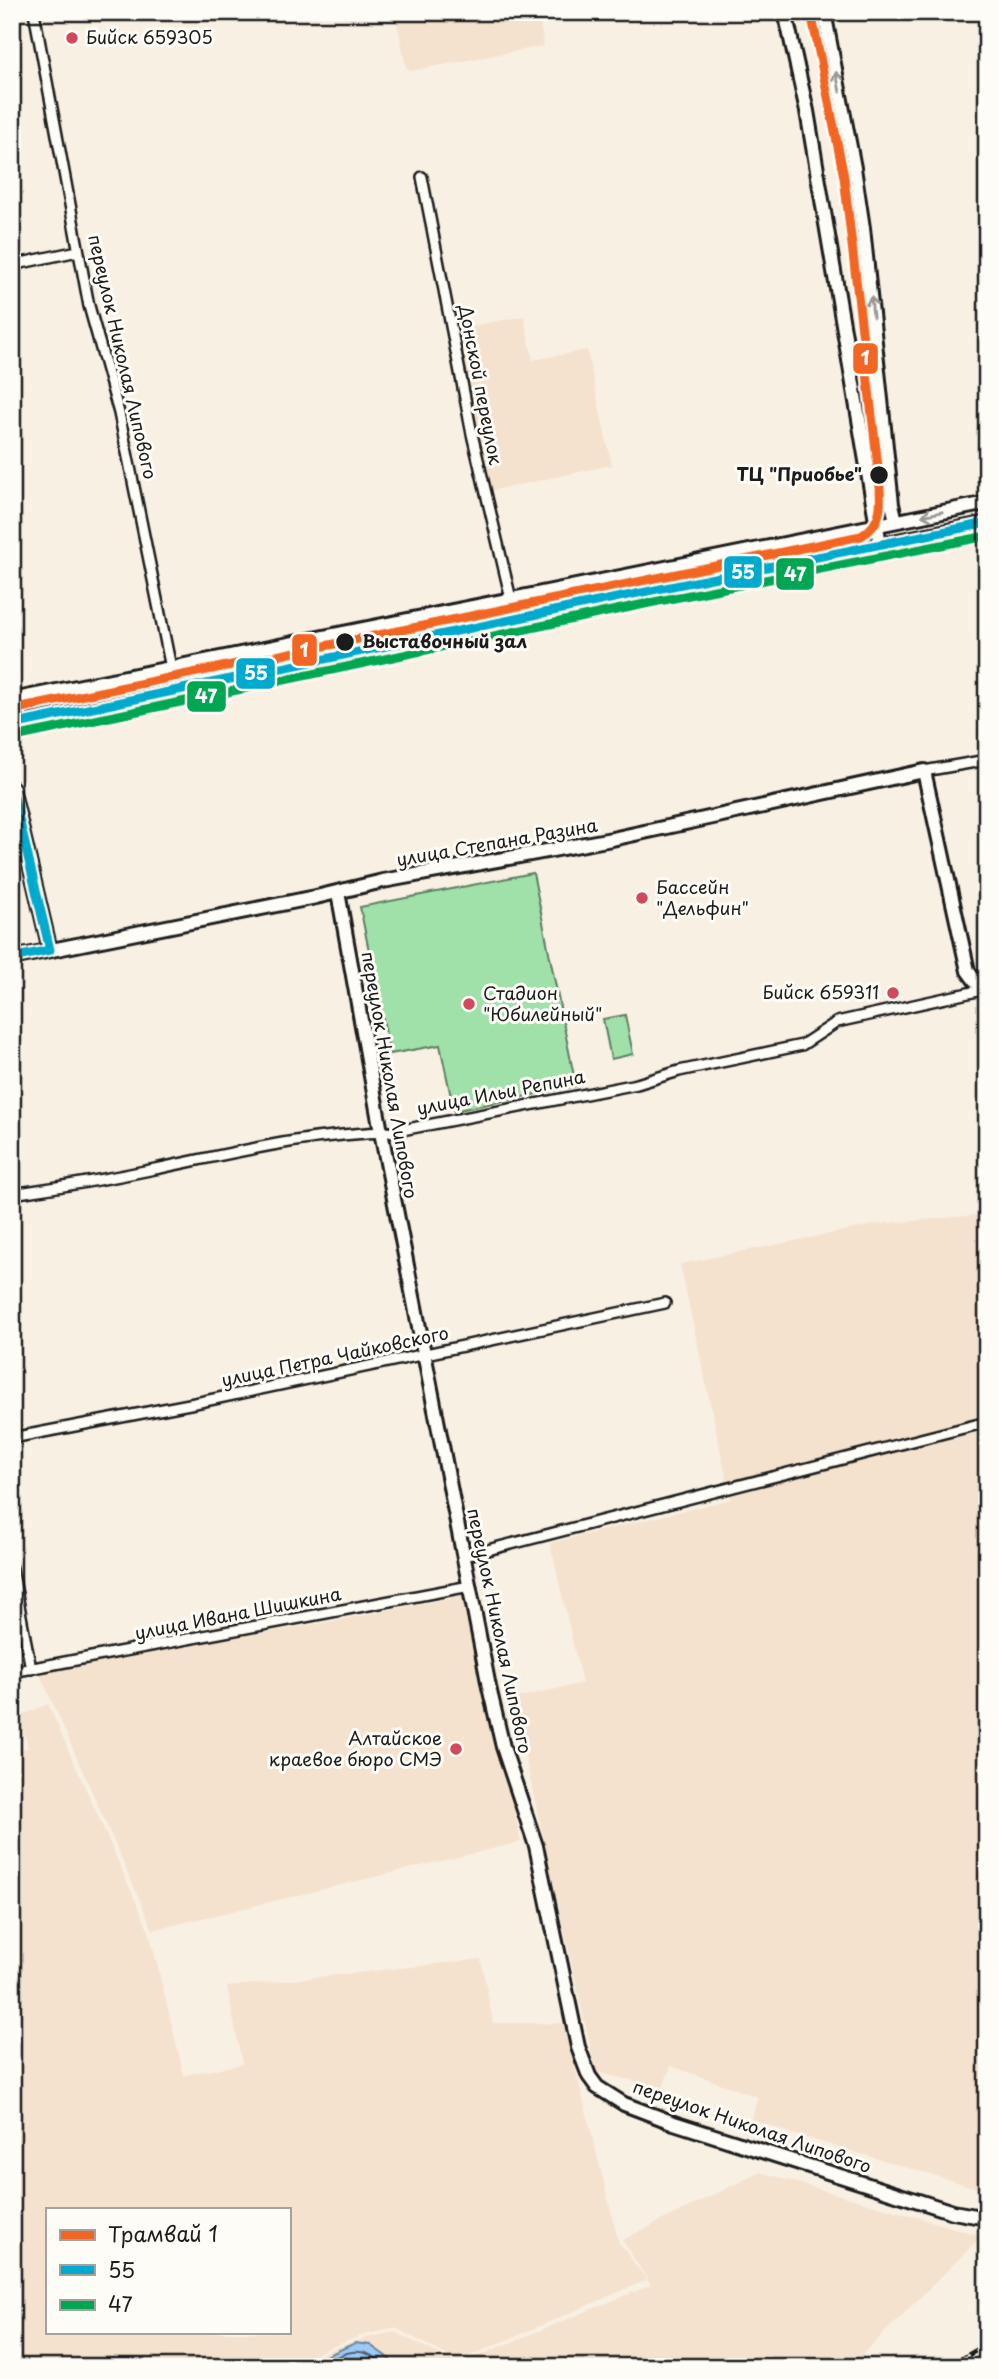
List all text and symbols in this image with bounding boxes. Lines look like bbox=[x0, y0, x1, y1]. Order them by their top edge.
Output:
place label: Бийск 659305 bbox=[86, 23, 213, 50]
marker: Бийск 659305 bbox=[64, 30, 80, 46]
one-way arrow bbox=[831, 71, 844, 94]
street label: переулок Николая Липового bbox=[82, 232, 165, 482]
one-way arrow bbox=[866, 296, 879, 319]
street label: Донской переулок bbox=[453, 302, 510, 467]
line badge: 1 bbox=[852, 342, 879, 375]
text: 1 bbox=[860, 343, 870, 371]
place label: ТЦ "Приобье" bbox=[736, 460, 862, 487]
marker: ТЦ "Приобье" bbox=[868, 464, 890, 486]
one-way arrow bbox=[921, 508, 944, 521]
line badge: 55 bbox=[723, 555, 763, 589]
text: 55 bbox=[731, 557, 755, 585]
line badge: 47 bbox=[775, 557, 815, 591]
text: 47 bbox=[784, 559, 806, 587]
place label: Выставочный зал bbox=[362, 627, 527, 654]
marker: Выставочный зал bbox=[334, 631, 356, 653]
line badge: 1 bbox=[291, 633, 318, 667]
text: 1 bbox=[299, 635, 309, 663]
line badge: 55 bbox=[235, 657, 276, 690]
text: 55 bbox=[244, 658, 268, 686]
line badge: 47 bbox=[186, 680, 227, 713]
text: 47 bbox=[195, 681, 217, 709]
street label: улица Степана Разина bbox=[394, 810, 600, 873]
place label: Бассейн "Дельфин" bbox=[656, 873, 749, 921]
marker: Бассейн "Дельфин" bbox=[634, 890, 650, 906]
street label: переулок Николая Липового bbox=[355, 949, 426, 1200]
place label: Бийск 659311 bbox=[762, 978, 879, 1005]
place label: Стадион "Юбилейный" bbox=[483, 979, 603, 1027]
marker: Бийск 659311 bbox=[885, 985, 901, 1001]
marker: Стадион "Юбилейный" bbox=[461, 996, 477, 1012]
street label: улица Ильи Репина bbox=[414, 1062, 588, 1121]
street label: улица Петра Чайковского bbox=[219, 1318, 451, 1393]
street label: переулок Николая Липового bbox=[461, 1505, 540, 1756]
street label: улица Ивана Шишкина bbox=[132, 1579, 344, 1646]
place label: Алтайское краевое бюро СМЭ bbox=[269, 1724, 442, 1772]
marker: Алтайское краевое бюро СМЭ bbox=[448, 1741, 464, 1757]
street label: переулок Николая Липового bbox=[630, 2072, 875, 2179]
legend bbox=[46, 2208, 290, 2334]
text: Трамвай 1 bbox=[108, 2217, 218, 2249]
text: 55 bbox=[108, 2253, 135, 2285]
text: 47 bbox=[108, 2287, 133, 2319]

